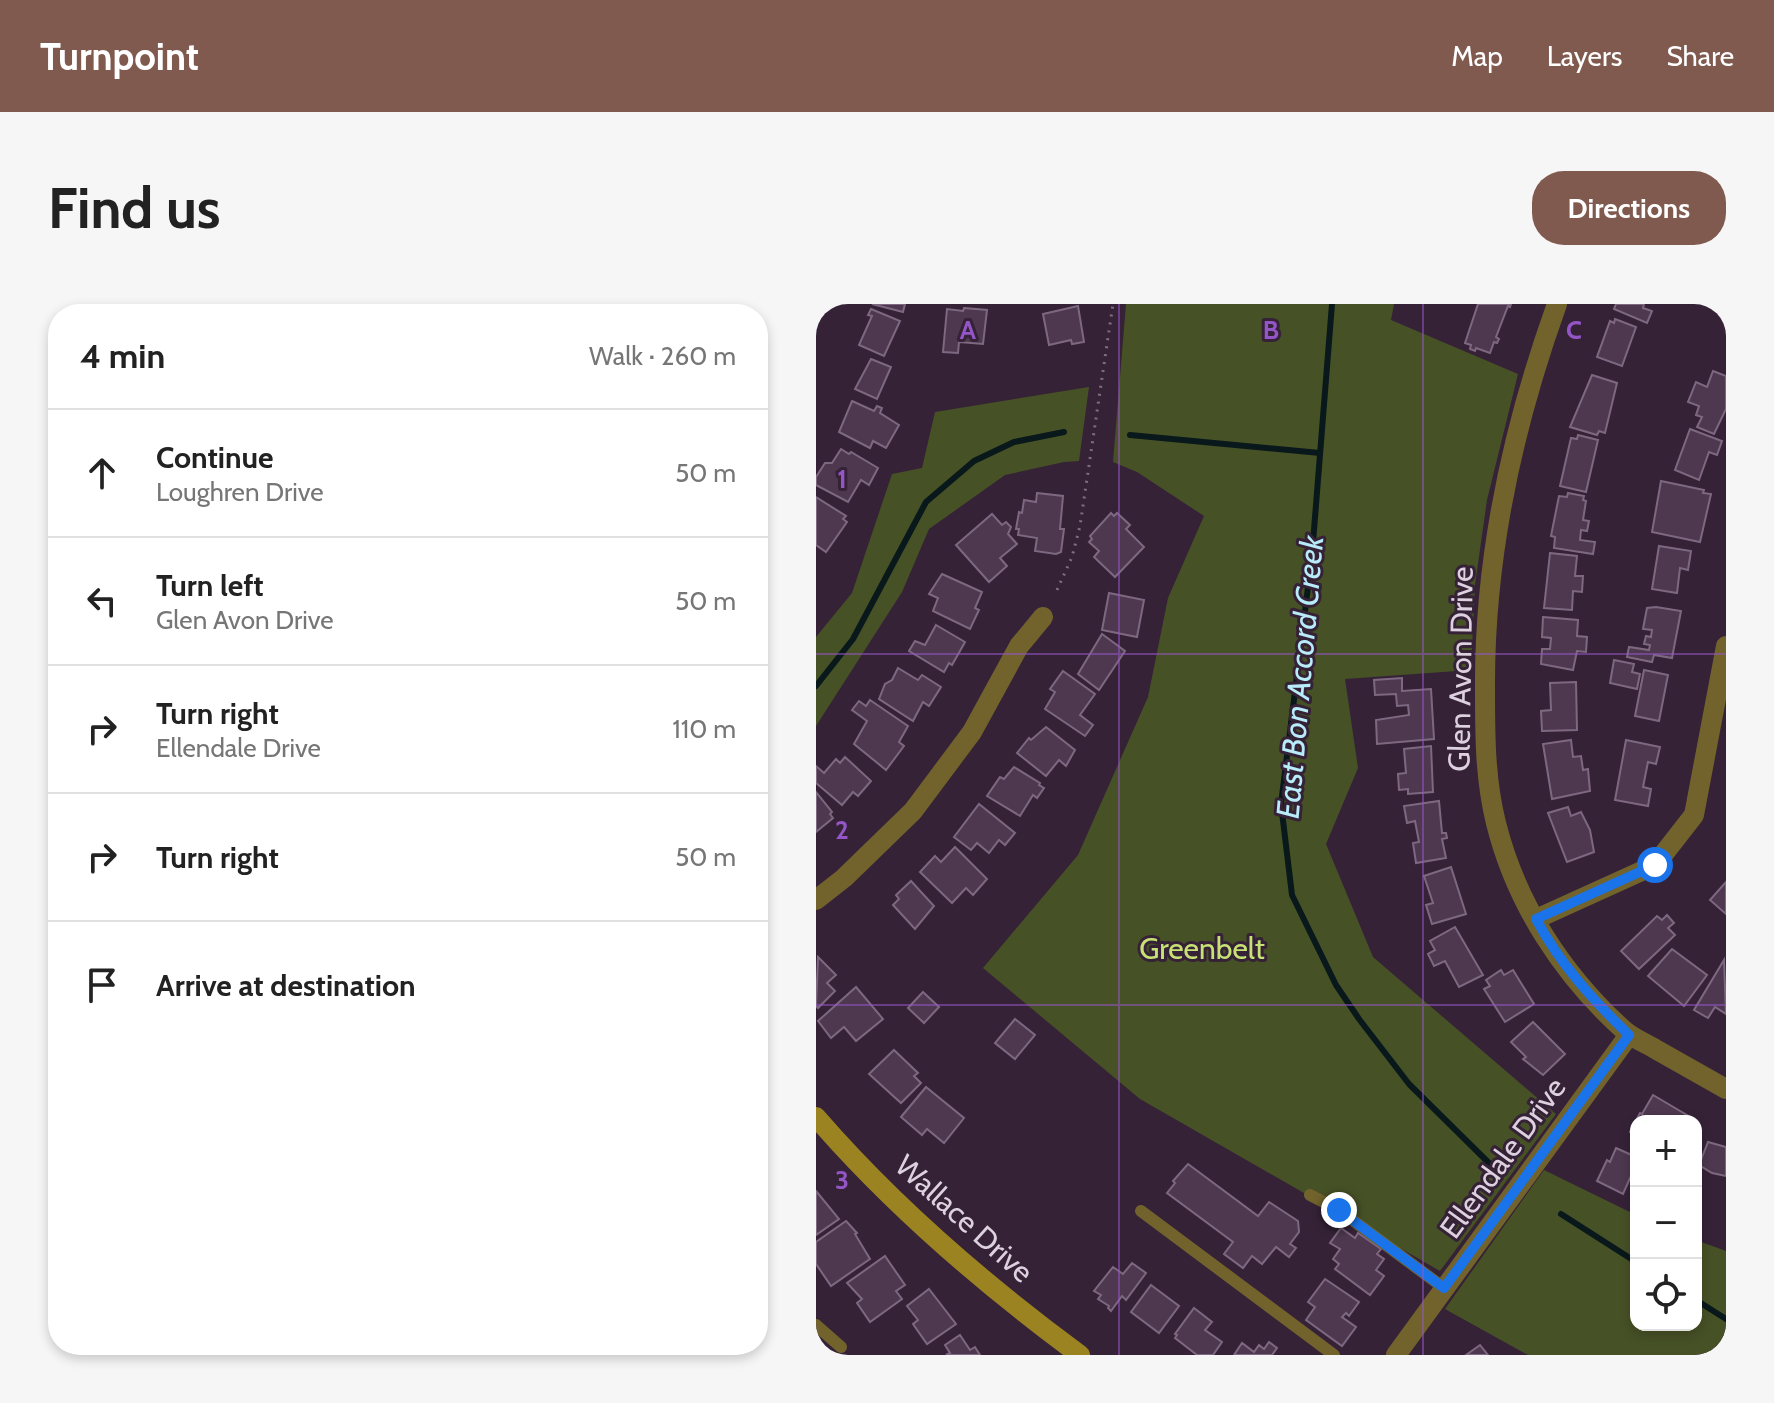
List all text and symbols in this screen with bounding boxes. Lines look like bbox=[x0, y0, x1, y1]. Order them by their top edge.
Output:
text: Turnpoint bbox=[40, 33, 199, 80]
text: Map bbox=[1451, 39, 1503, 73]
text: Layers bbox=[1547, 39, 1622, 73]
text: Share bbox=[1666, 39, 1734, 73]
button: Directions bbox=[1532, 171, 1726, 245]
text: Find us bbox=[48, 174, 221, 242]
text: A bbox=[960, 314, 977, 346]
text: B bbox=[1263, 314, 1279, 346]
text: C bbox=[1566, 314, 1582, 346]
text: 4 min bbox=[80, 335, 165, 377]
text: Walk · 260 m bbox=[589, 340, 736, 372]
text: Continue bbox=[156, 439, 273, 476]
icon: ahead bbox=[80, 451, 124, 495]
text: 50 m bbox=[675, 457, 736, 489]
text: 1 bbox=[837, 463, 847, 495]
text: Loughren Drive bbox=[156, 476, 324, 508]
water label: East Bon Accord Creek bbox=[1268, 533, 1331, 820]
street label: Glen Avon Drive bbox=[1440, 566, 1481, 772]
text: Turn left bbox=[156, 567, 264, 604]
icon: left bbox=[80, 579, 124, 623]
text: 50 m bbox=[675, 585, 736, 617]
text: Glen Avon Drive bbox=[156, 604, 334, 636]
text: Turn right bbox=[156, 695, 279, 732]
icon: right bbox=[80, 707, 124, 751]
text: 110 m bbox=[672, 713, 736, 745]
text: Ellendale Drive bbox=[156, 732, 321, 764]
text: 2 bbox=[835, 814, 849, 846]
icon: right bbox=[80, 835, 124, 879]
text: Turn right bbox=[156, 839, 279, 876]
text: 50 m bbox=[675, 841, 736, 873]
route start bbox=[1637, 847, 1673, 883]
park label: Greenbelt bbox=[1139, 930, 1265, 967]
icon: arrive bbox=[80, 963, 124, 1007]
text: Arrive at destination bbox=[156, 967, 416, 1004]
street label: Ellendale Drive bbox=[1432, 1070, 1573, 1245]
map controls bbox=[1630, 1115, 1702, 1331]
button: + bbox=[1630, 1115, 1702, 1187]
street label: Wallace Drive bbox=[888, 1147, 1041, 1290]
text: 3 bbox=[835, 1164, 849, 1196]
button: − bbox=[1630, 1187, 1702, 1259]
route end bbox=[1321, 1192, 1357, 1228]
button: locate bbox=[1630, 1259, 1702, 1331]

